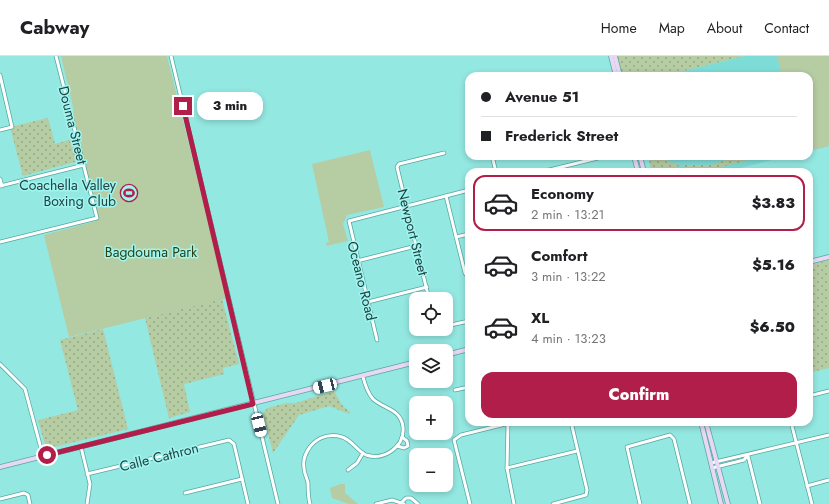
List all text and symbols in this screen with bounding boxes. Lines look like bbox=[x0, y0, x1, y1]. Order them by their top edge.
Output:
text: Cabway bbox=[20, 14, 90, 41]
text: Home bbox=[601, 18, 637, 38]
text: Map bbox=[659, 18, 685, 38]
text: About bbox=[707, 18, 742, 38]
text: Contact bbox=[764, 18, 809, 38]
street label: Douma Street bbox=[54, 84, 93, 167]
text: Avenue 51 bbox=[505, 86, 579, 108]
callout: 3 min bbox=[197, 92, 263, 120]
text: 3 min bbox=[213, 96, 247, 115]
route end bbox=[174, 97, 192, 115]
text: Frederick Street bbox=[505, 125, 618, 147]
place label: Coachella Valley Boxing Club bbox=[19, 175, 117, 211]
sports icon: Coachella Valley Boxing Club bbox=[119, 183, 139, 203]
text: Economy bbox=[531, 183, 594, 205]
icon: car bbox=[483, 185, 519, 221]
street label: Newport Street bbox=[393, 187, 434, 278]
text: $3.83 bbox=[752, 192, 795, 214]
text: 2 min · 13:21 bbox=[531, 205, 604, 224]
street label: Oceano Road bbox=[342, 239, 382, 323]
park label: Bagdouma Park bbox=[105, 242, 198, 262]
text: Comfort bbox=[531, 245, 588, 267]
icon: car bbox=[483, 247, 519, 283]
text: $5.16 bbox=[752, 254, 795, 276]
text: 3 min · 13:22 bbox=[531, 267, 606, 286]
map controls bbox=[409, 292, 453, 492]
button: locate bbox=[409, 292, 453, 336]
text: XL bbox=[531, 307, 549, 329]
icon: car bbox=[483, 309, 519, 345]
text: $6.50 bbox=[750, 316, 795, 338]
text: 4 min · 13:23 bbox=[531, 329, 606, 348]
button: layers bbox=[409, 344, 453, 388]
button: Confirm bbox=[481, 372, 797, 418]
car bbox=[312, 377, 338, 395]
button: + bbox=[409, 396, 453, 440]
car bbox=[250, 412, 268, 438]
street label: Calle Cathron bbox=[117, 438, 201, 476]
route start bbox=[38, 446, 56, 464]
button: − bbox=[409, 448, 453, 492]

